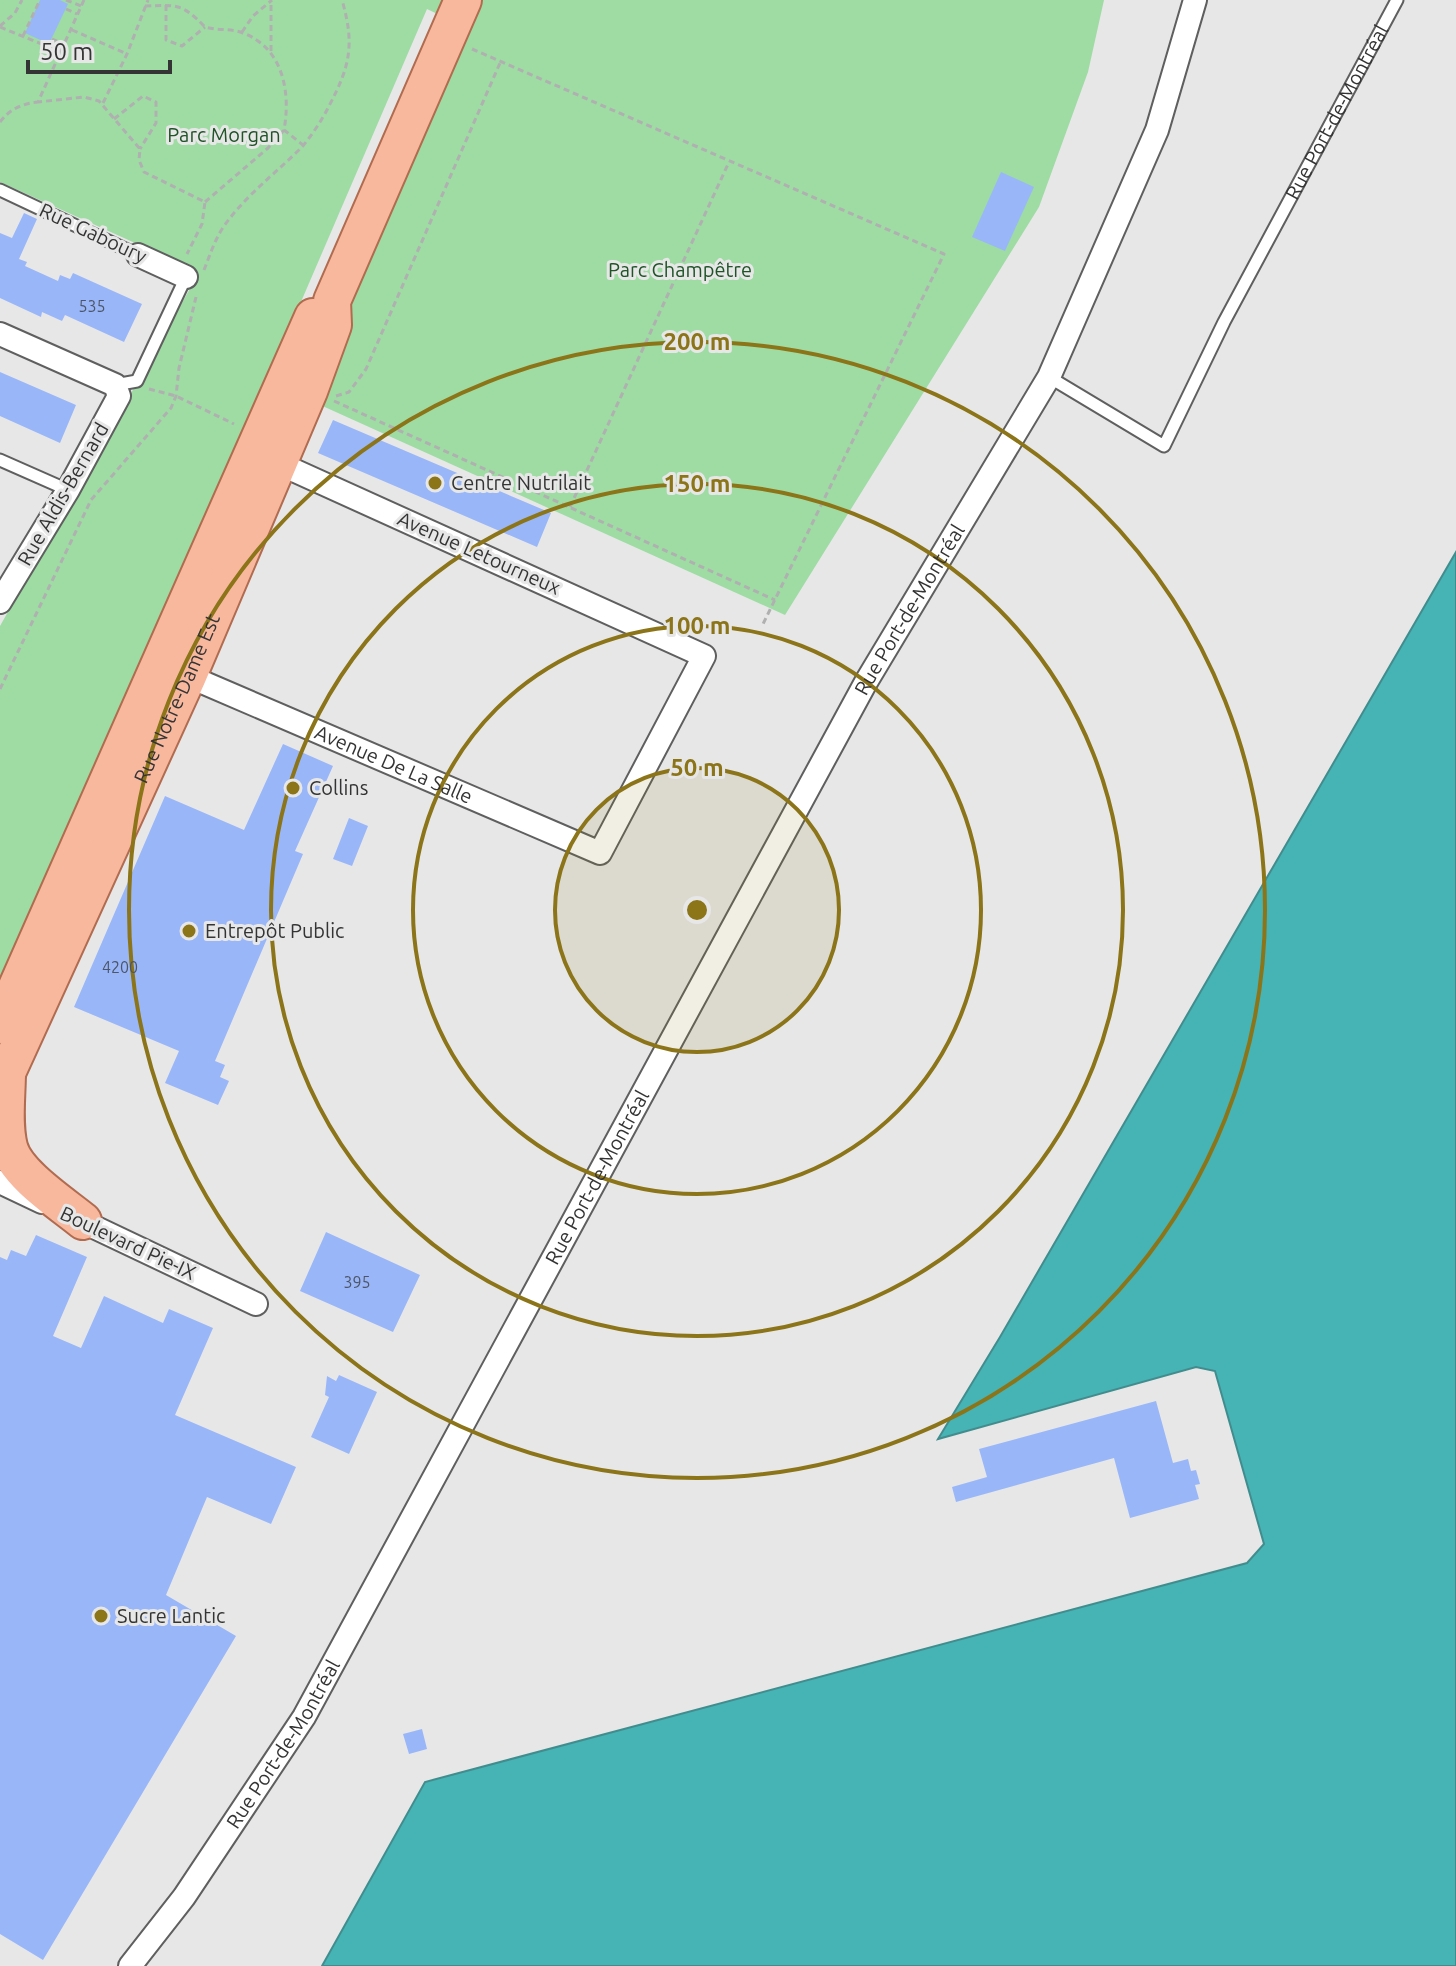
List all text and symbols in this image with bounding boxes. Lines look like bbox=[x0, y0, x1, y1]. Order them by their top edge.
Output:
street label: Rue Port-de-Montréal bbox=[1280, 21, 1392, 203]
scale bar bbox=[28, 24, 170, 74]
text: 50 m bbox=[40, 38, 93, 65]
park label: Parc Morgan bbox=[167, 123, 281, 146]
street label: Rue Gaboury bbox=[36, 198, 151, 268]
park label: Parc Champêtre bbox=[608, 258, 752, 281]
house number: 535 bbox=[78, 297, 106, 315]
text: 200 m bbox=[664, 328, 730, 355]
street label: Rue Aldis-Bernard bbox=[12, 418, 113, 569]
text: 150 m bbox=[664, 470, 730, 497]
place label: Centre Nutrilait bbox=[451, 471, 591, 494]
marker: Centre Nutrilait bbox=[426, 474, 444, 492]
street label: Avenue Letourneux bbox=[394, 506, 564, 599]
street label: Rue Port-de-Montréal bbox=[849, 520, 969, 699]
street label: Rue Notre-Dame Est bbox=[129, 610, 224, 786]
text: 100 m bbox=[664, 612, 730, 639]
street label: Avenue De La Salle bbox=[312, 720, 476, 808]
text: 50 m bbox=[670, 754, 724, 781]
place label: Collins bbox=[309, 776, 368, 799]
marker: Collins bbox=[284, 779, 302, 797]
centre of rings bbox=[683, 896, 711, 924]
place label: Entrepôt Public bbox=[205, 919, 344, 942]
marker: Entrepôt Public bbox=[180, 922, 198, 940]
house number: 4200 bbox=[102, 958, 138, 976]
street label: Rue Port-de-Montréal bbox=[540, 1086, 653, 1268]
street label: Boulevard Pie-IX bbox=[57, 1201, 200, 1284]
house number: 395 bbox=[343, 1273, 371, 1291]
place label: Sucre Lantic bbox=[117, 1604, 225, 1627]
marker: Sucre Lantic bbox=[92, 1607, 110, 1625]
street label: Rue Port-de-Montréal bbox=[221, 1656, 344, 1832]

